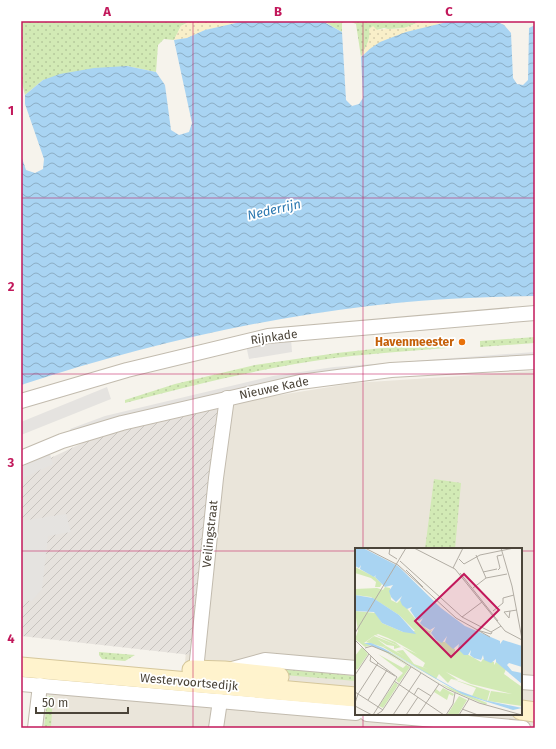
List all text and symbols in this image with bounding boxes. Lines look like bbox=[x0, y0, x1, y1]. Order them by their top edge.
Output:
text: A bbox=[102, 4, 111, 19]
text: B bbox=[274, 4, 282, 19]
text: C bbox=[445, 4, 453, 19]
text: 1 bbox=[8, 103, 14, 118]
water label: Nederrijn bbox=[246, 196, 302, 223]
text: 2 bbox=[8, 279, 15, 294]
street label: Rijnkade bbox=[250, 327, 298, 347]
place label: Havenmeester bbox=[375, 335, 454, 349]
marker: Havenmeester bbox=[457, 337, 467, 347]
street label: Nieuwe Kade bbox=[238, 374, 310, 402]
text: 3 bbox=[7, 455, 15, 470]
street label: Veilingstraat bbox=[199, 499, 221, 568]
inset map bbox=[355, 548, 522, 715]
text: 4 bbox=[7, 631, 15, 646]
street label: Westervoortsedijk bbox=[139, 671, 239, 693]
scale bar bbox=[36, 689, 128, 715]
text: 50 m bbox=[42, 696, 68, 710]

